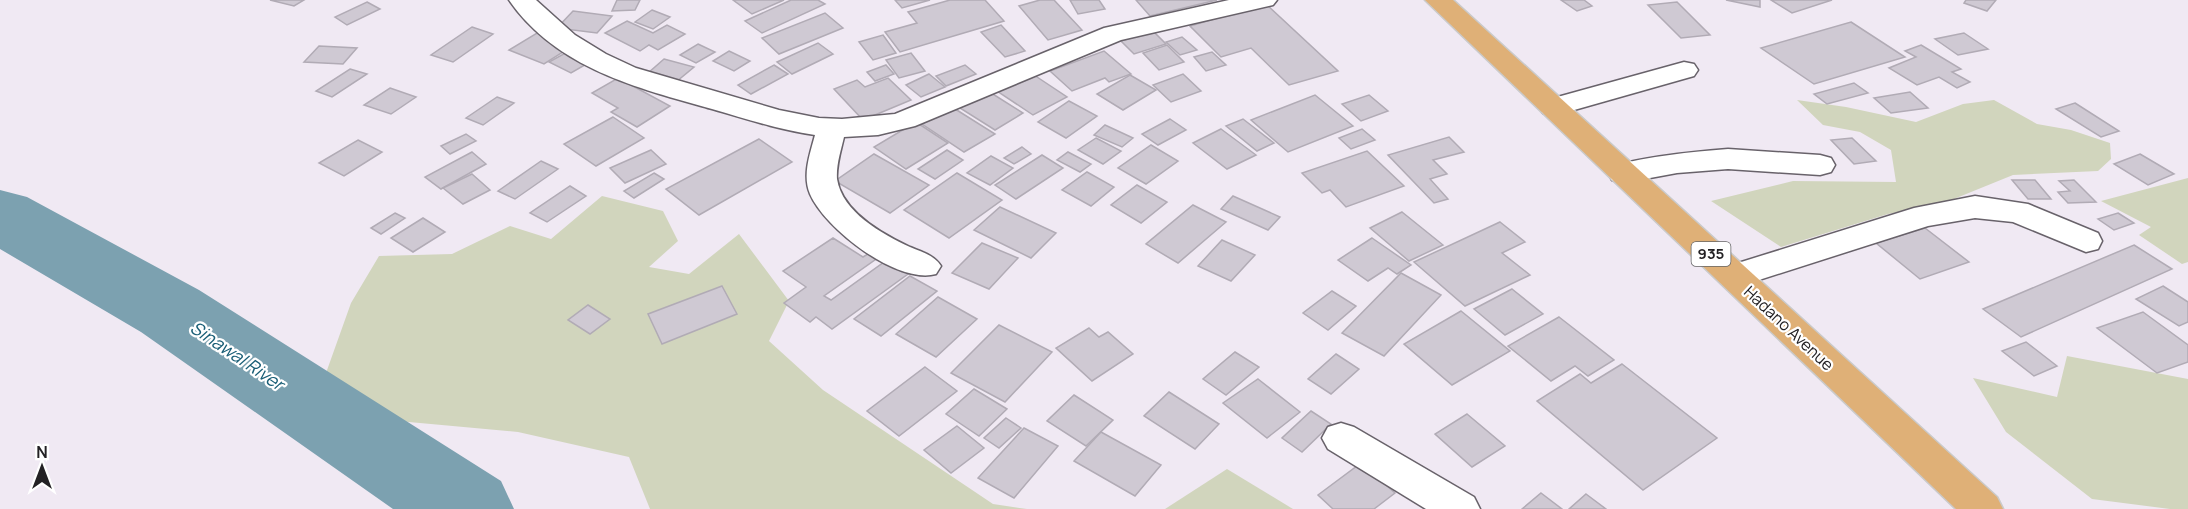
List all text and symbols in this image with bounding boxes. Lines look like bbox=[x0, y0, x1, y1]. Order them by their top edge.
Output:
road number: 935 bbox=[1692, 242, 1730, 266]
street label: Hadano Avenue bbox=[1739, 281, 1839, 375]
water label: Sinawal River bbox=[186, 315, 291, 397]
north arrow bbox=[12, 437, 72, 497]
text: N bbox=[36, 441, 48, 463]

